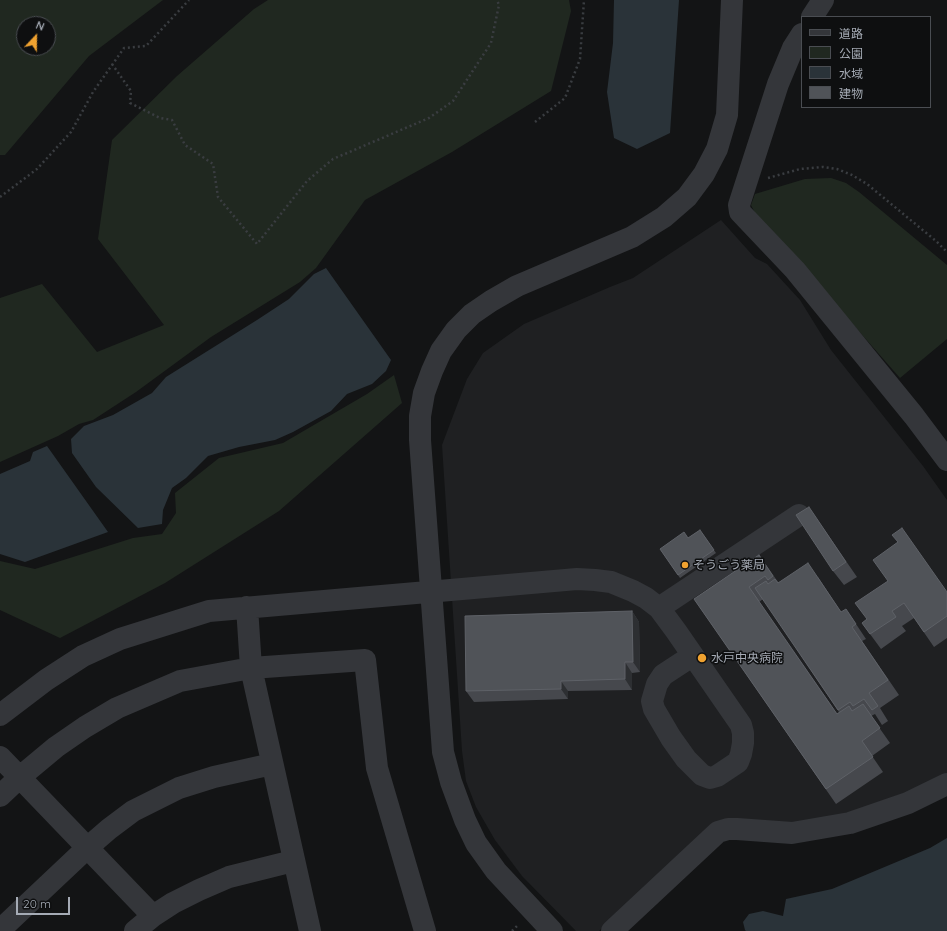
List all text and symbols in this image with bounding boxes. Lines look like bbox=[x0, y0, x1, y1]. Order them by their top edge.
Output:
north arrow bbox=[16, 16, 56, 56]
legend bbox=[801, 16, 931, 108]
text: N bbox=[34, 18, 46, 34]
text: 道路 bbox=[839, 26, 863, 41]
text: 公園 bbox=[839, 46, 863, 61]
text: 水域 bbox=[839, 66, 863, 81]
text: 建物 bbox=[839, 86, 863, 101]
place label: そうごう薬局 bbox=[693, 558, 765, 572]
marker: そうごう薬局 bbox=[680, 560, 690, 570]
place label: 水戸中央病院 bbox=[711, 651, 783, 665]
marker: 水戸中央病院 bbox=[696, 652, 708, 664]
scale bar bbox=[18, 889, 72, 915]
text: 20 m bbox=[23, 896, 51, 911]

